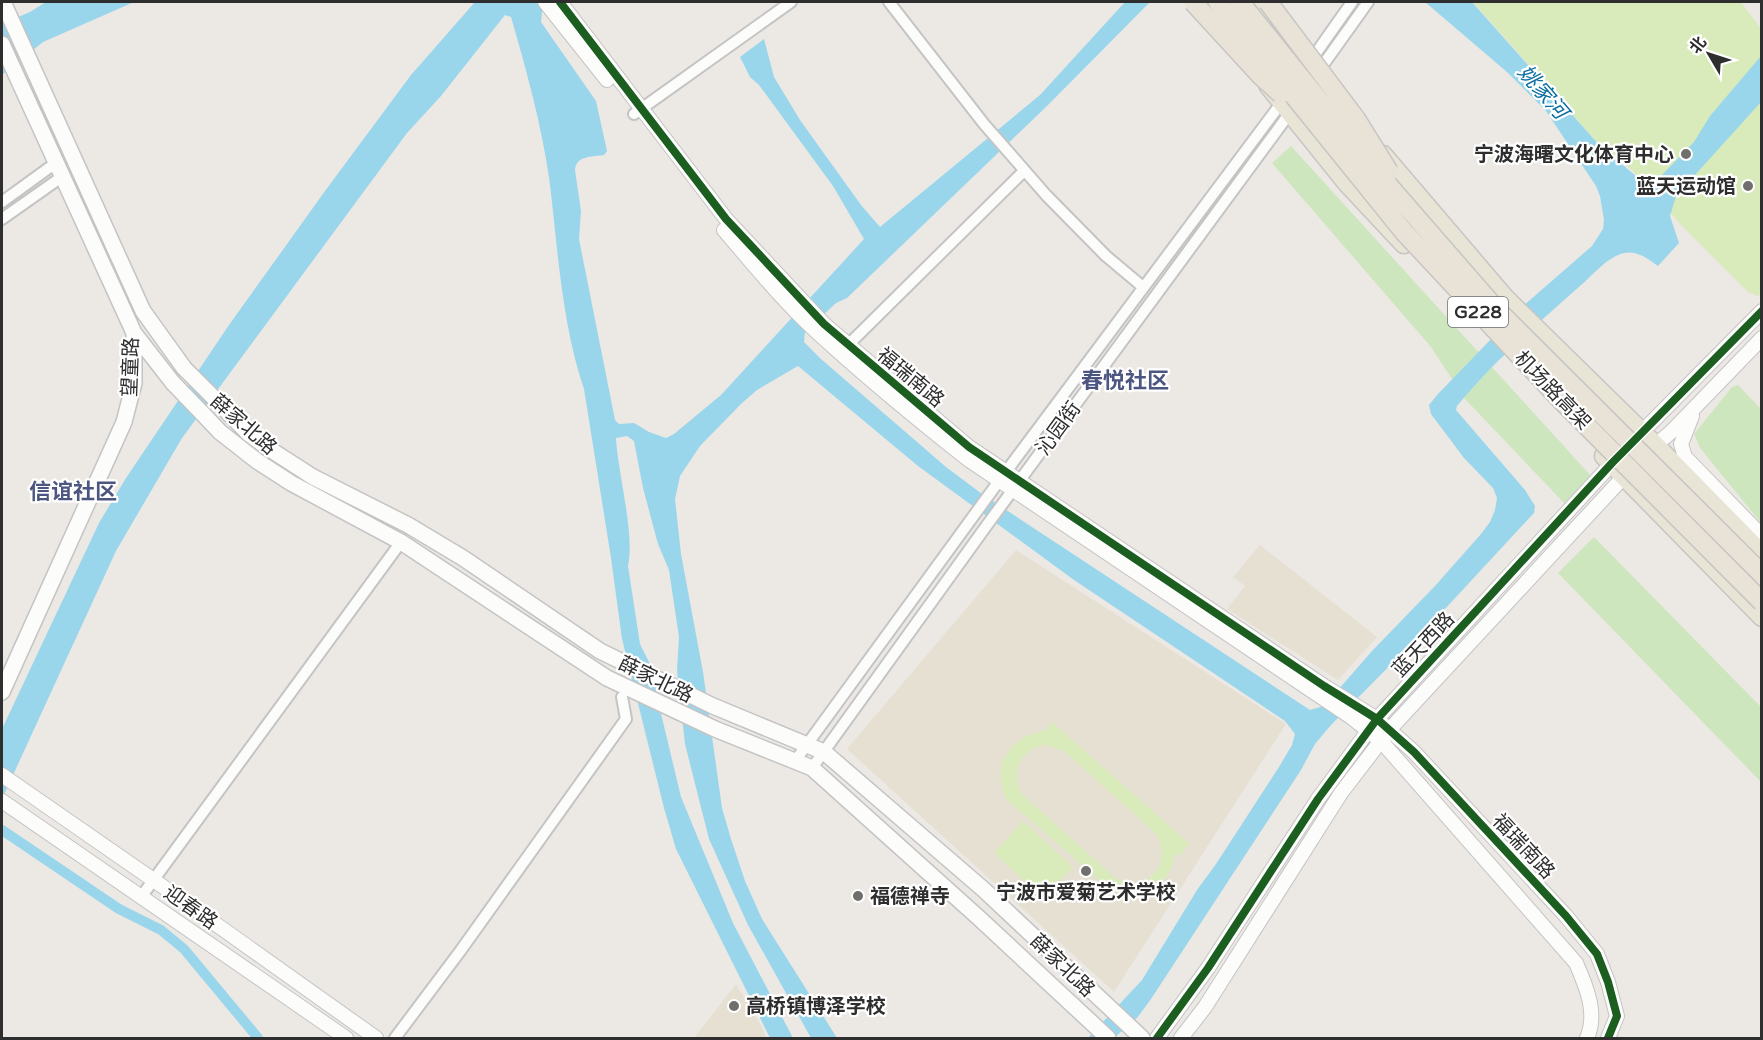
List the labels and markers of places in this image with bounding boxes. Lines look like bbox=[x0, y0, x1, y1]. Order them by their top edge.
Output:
place label: 宁波海曙文化体育中心 bbox=[1474, 143, 1674, 167]
marker: 宁波海曙文化体育中心 bbox=[1679, 147, 1693, 161]
place label: 蓝天运动馆 bbox=[1636, 175, 1736, 199]
marker: 蓝天运动馆 bbox=[1741, 179, 1755, 193]
marker: 宁波市爱菊艺术学校 bbox=[1079, 864, 1093, 878]
place label: 宁波市爱菊艺术学校 bbox=[996, 881, 1176, 905]
place label: 福德禅寺 bbox=[870, 885, 950, 909]
marker: 福德禅寺 bbox=[851, 889, 865, 903]
place label: 高桥镇博泽学校 bbox=[746, 995, 886, 1019]
marker: 高桥镇博泽学校 bbox=[727, 999, 741, 1013]

